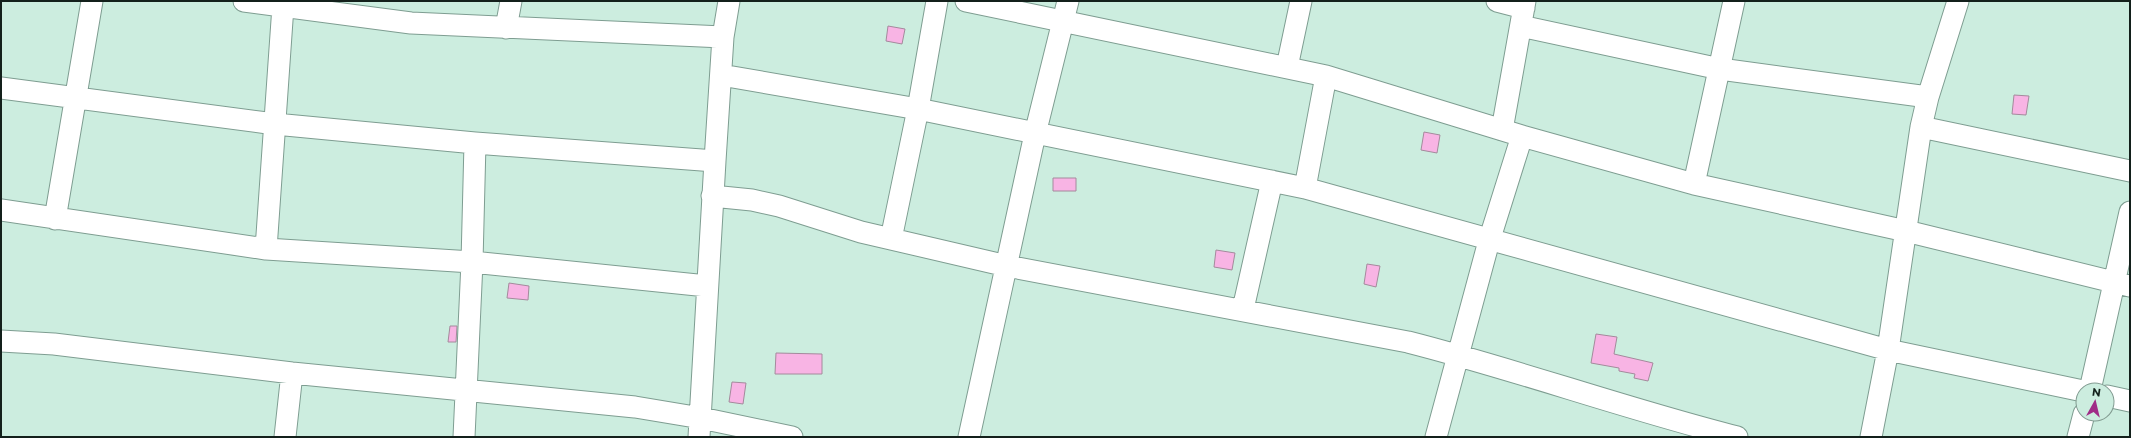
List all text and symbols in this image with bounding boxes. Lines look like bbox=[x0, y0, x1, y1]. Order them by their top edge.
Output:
north arrow bbox=[2075, 382, 2115, 422]
text: N bbox=[2091, 385, 2102, 400]

